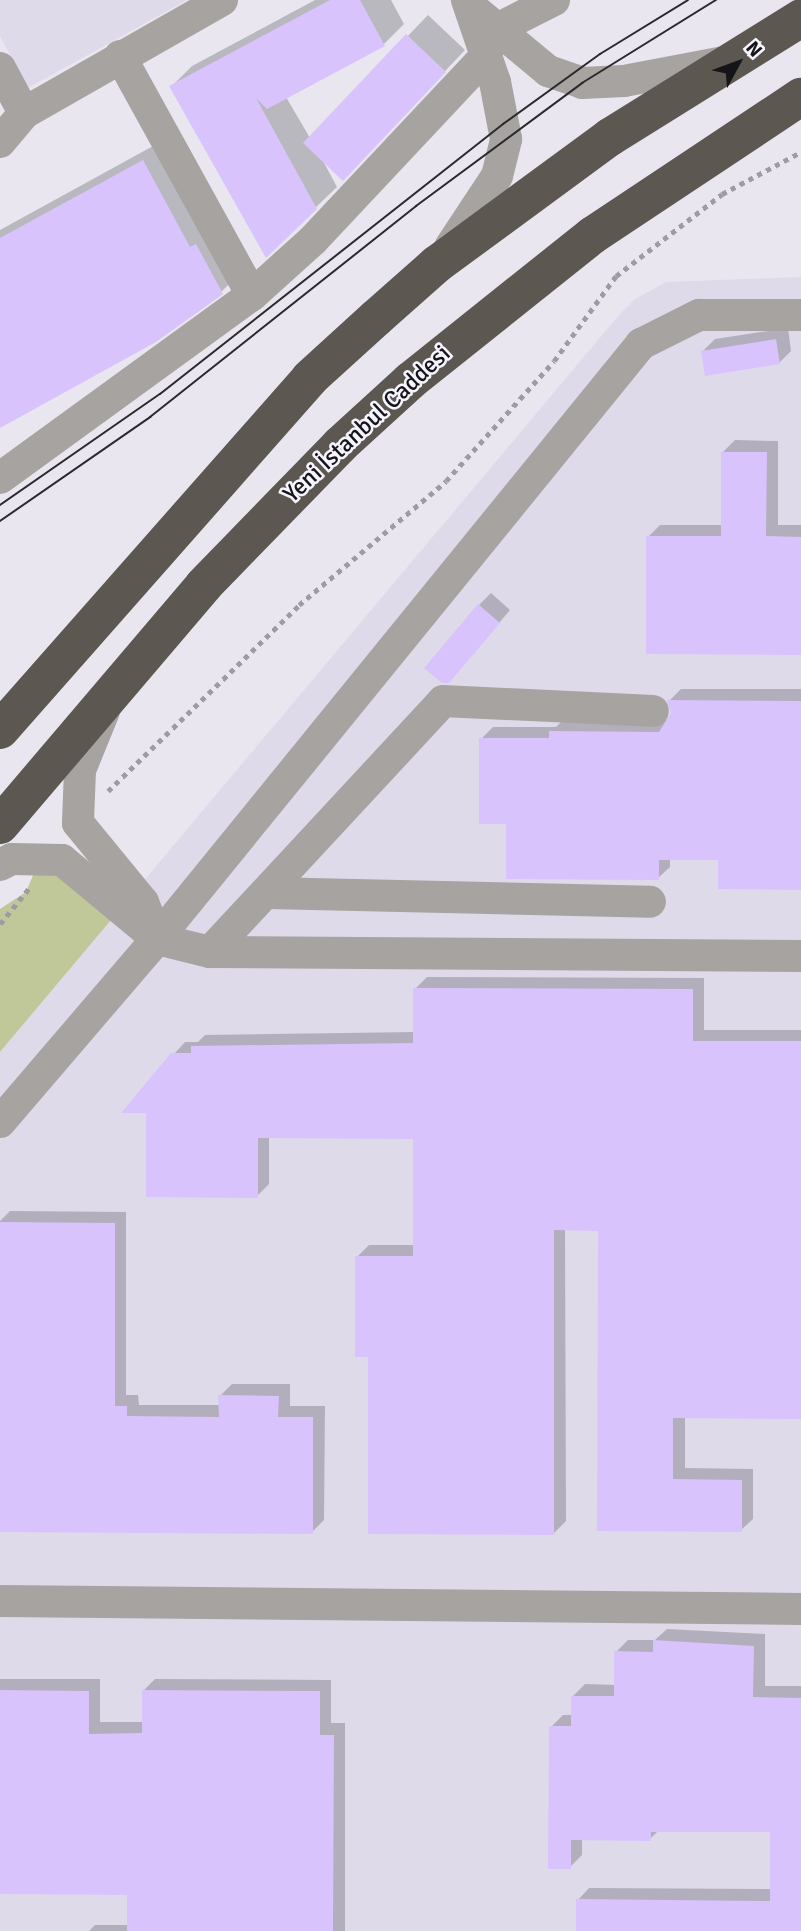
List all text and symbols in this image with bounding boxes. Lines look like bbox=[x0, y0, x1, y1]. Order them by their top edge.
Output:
north arrow bbox=[703, 28, 773, 98]
text: N bbox=[740, 36, 767, 62]
street label: Yeni İstanbul Caddesi bbox=[278, 339, 456, 509]

